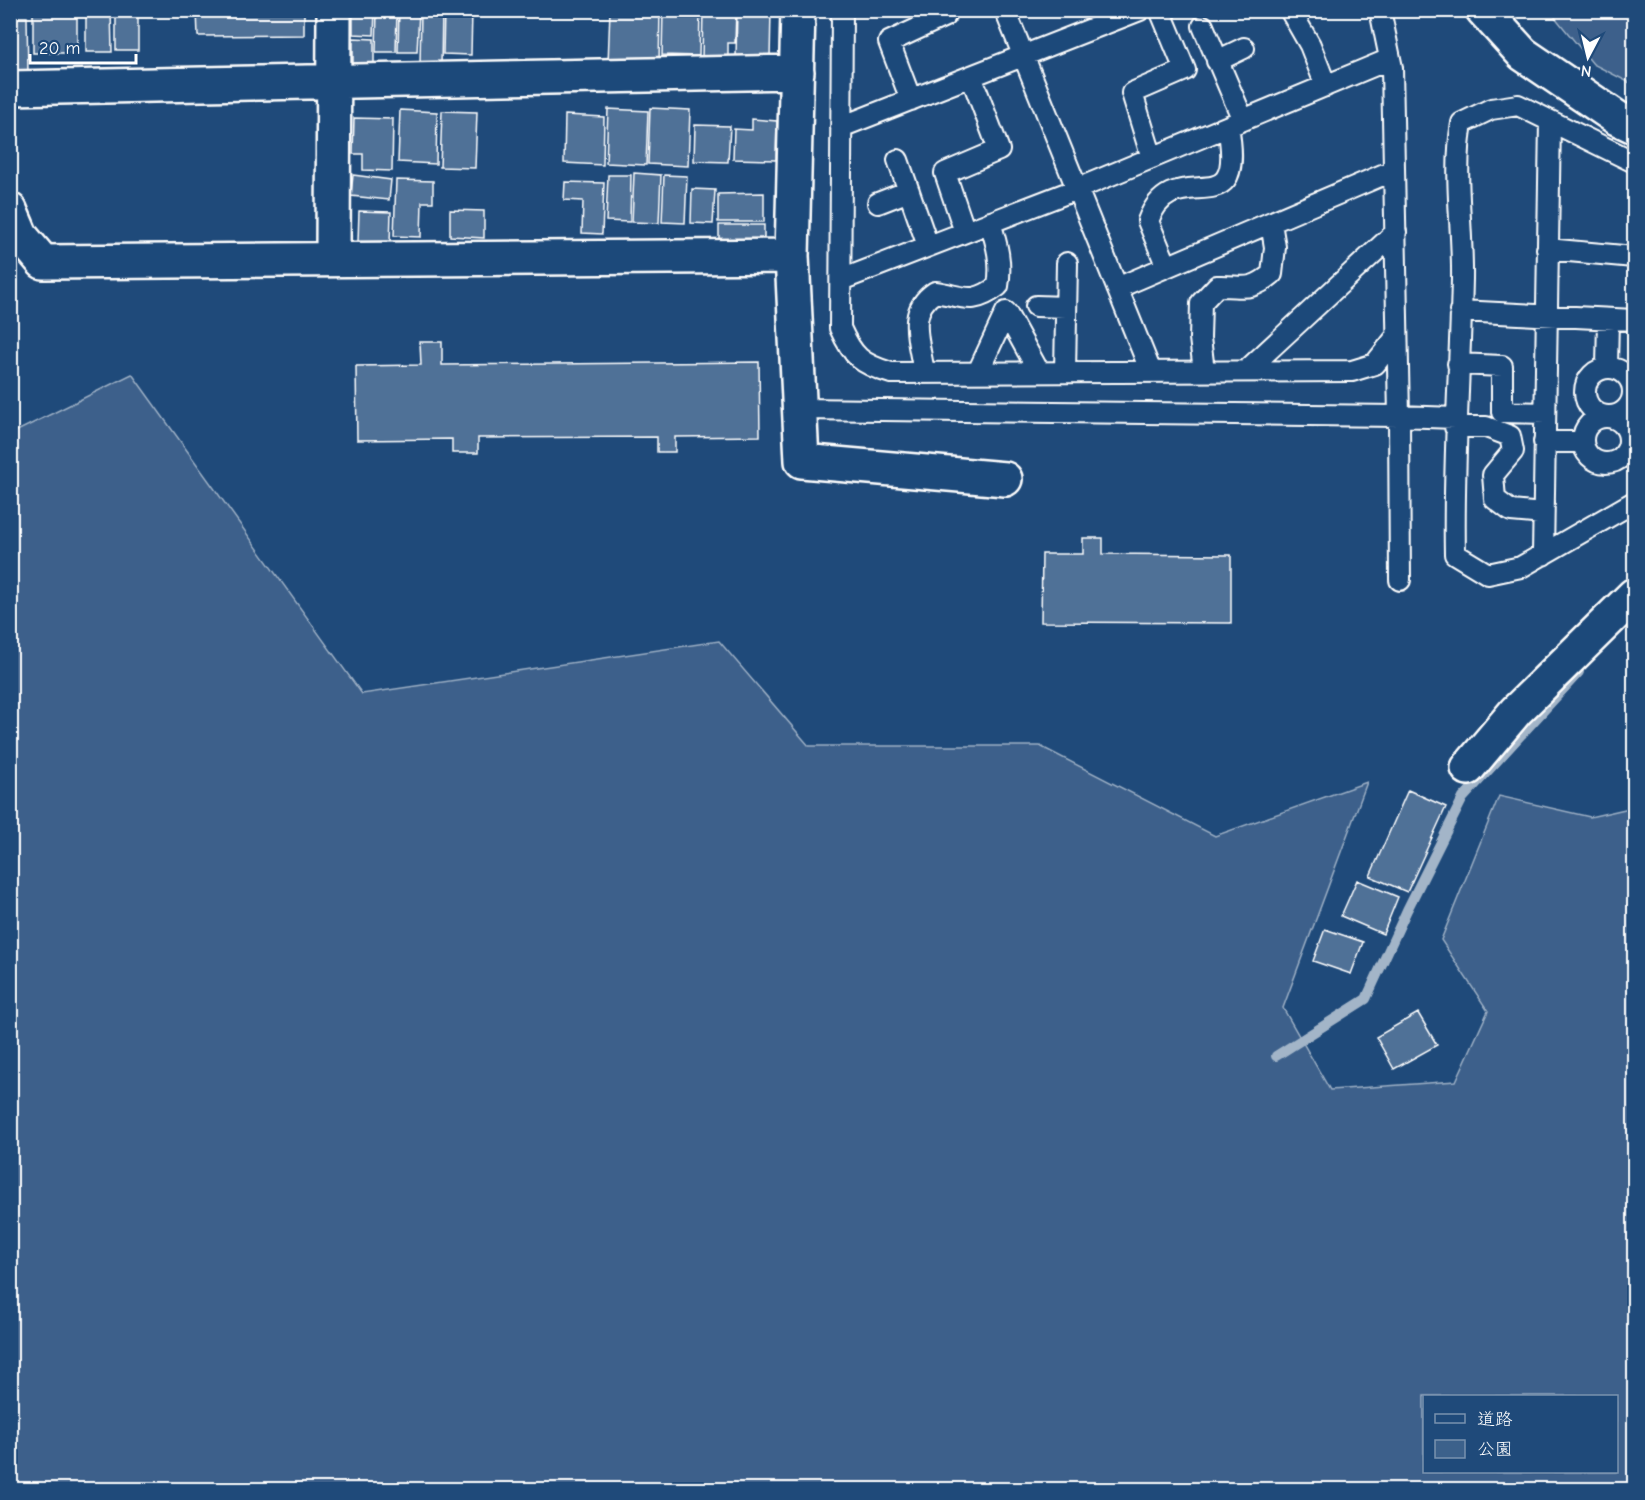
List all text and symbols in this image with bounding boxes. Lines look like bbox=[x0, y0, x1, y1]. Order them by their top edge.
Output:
scale bar bbox=[30, 27, 136, 65]
north arrow bbox=[1558, 27, 1618, 87]
text: 20 m bbox=[39, 38, 80, 59]
text: N bbox=[1580, 61, 1593, 80]
legend bbox=[1423, 1395, 1618, 1473]
text: 道路 bbox=[1477, 1409, 1513, 1430]
text: 公園 bbox=[1477, 1439, 1513, 1460]

